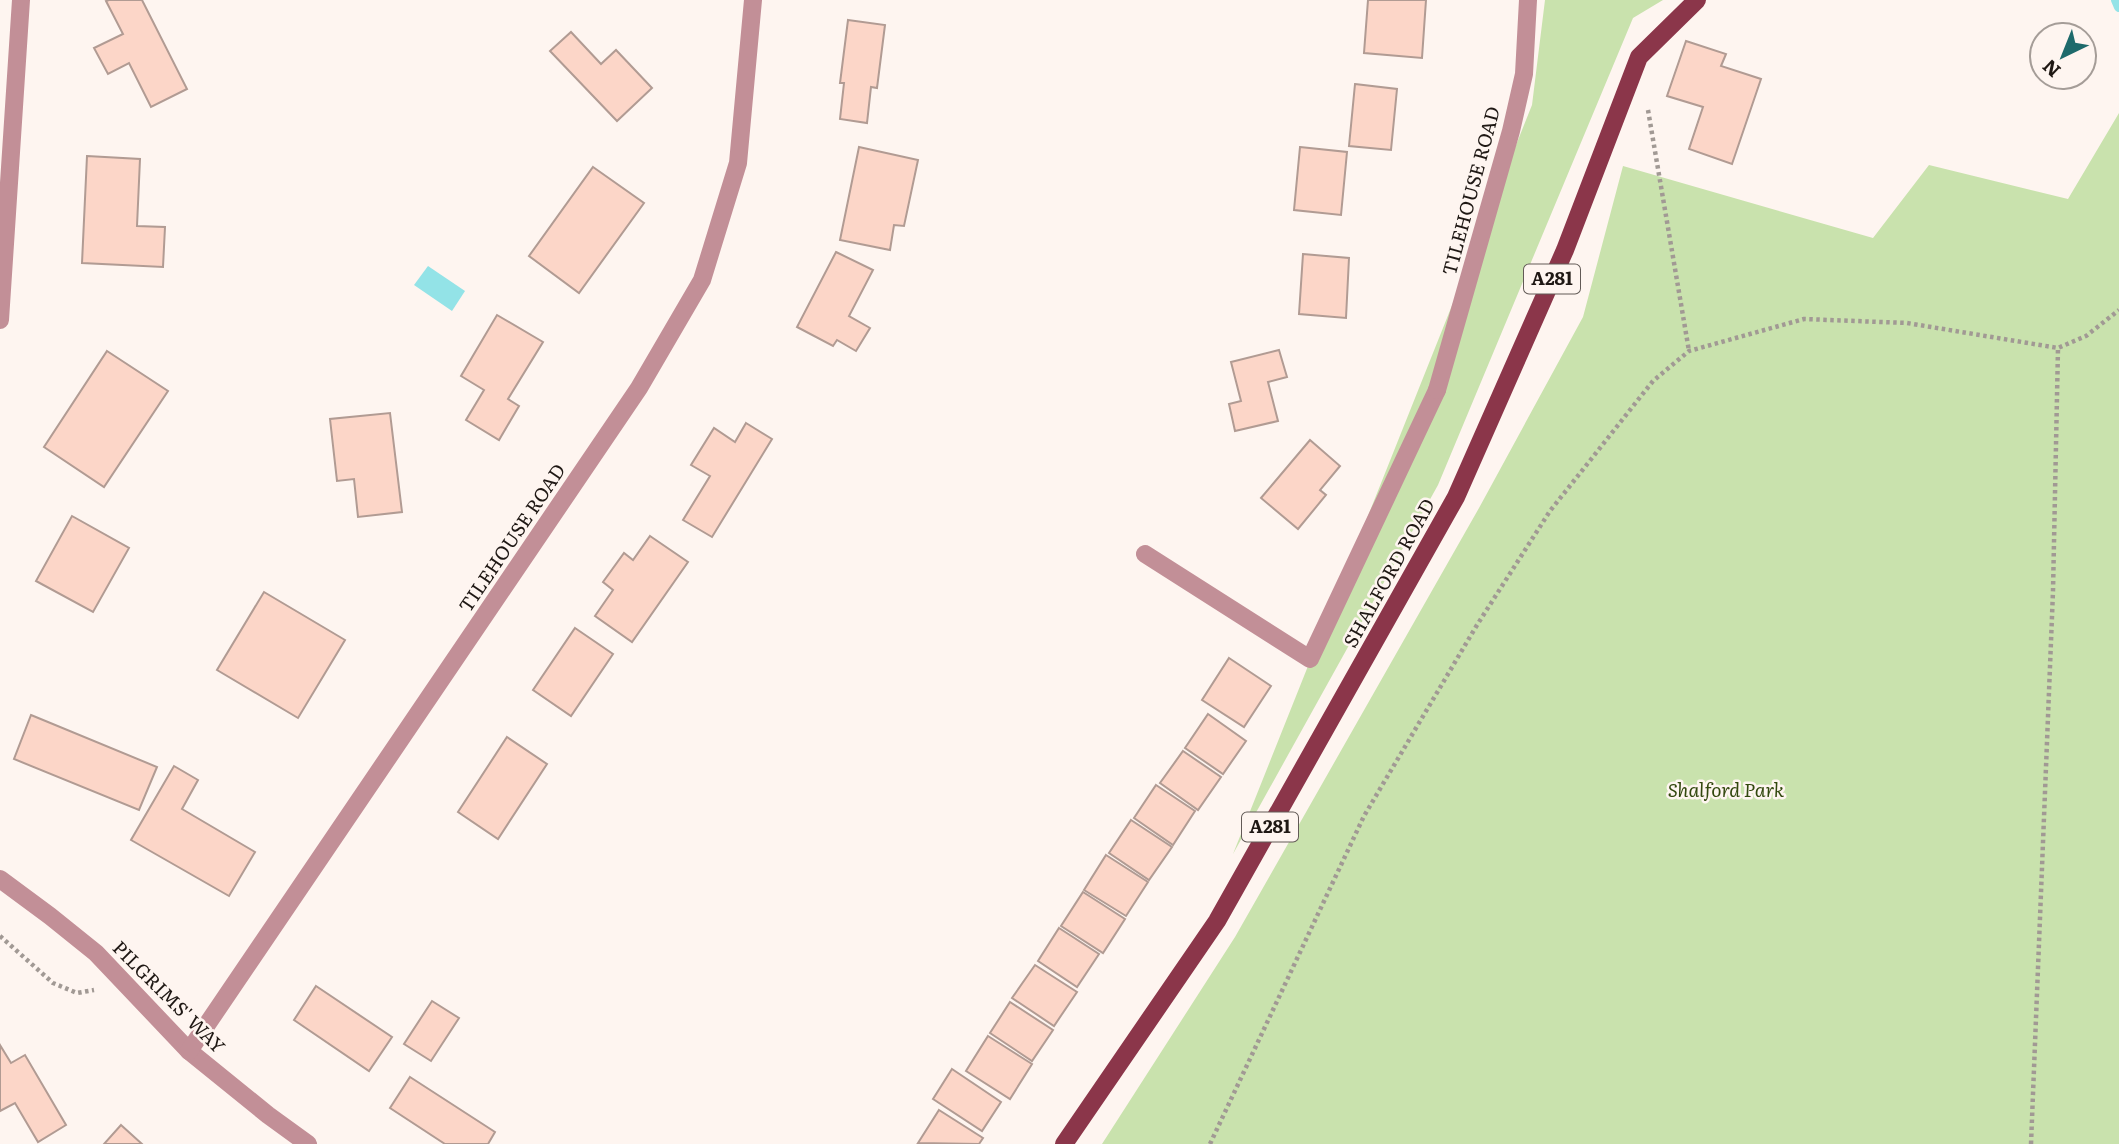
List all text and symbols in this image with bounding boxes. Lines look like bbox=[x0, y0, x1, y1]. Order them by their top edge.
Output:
north arrow bbox=[2028, 21, 2098, 91]
text: N bbox=[2035, 53, 2066, 85]
street label: TILEHOUSE ROAD bbox=[1434, 103, 1506, 278]
road number: A281 bbox=[1524, 264, 1580, 293]
street label: TILEHOUSE ROAD bbox=[451, 458, 571, 617]
street label: SHALFORD ROAD bbox=[1336, 493, 1441, 652]
park label: Shalford Park bbox=[1668, 775, 1785, 803]
road number: A281 bbox=[1242, 812, 1298, 842]
street label: PILGRIMS' WAY bbox=[107, 933, 233, 1059]

